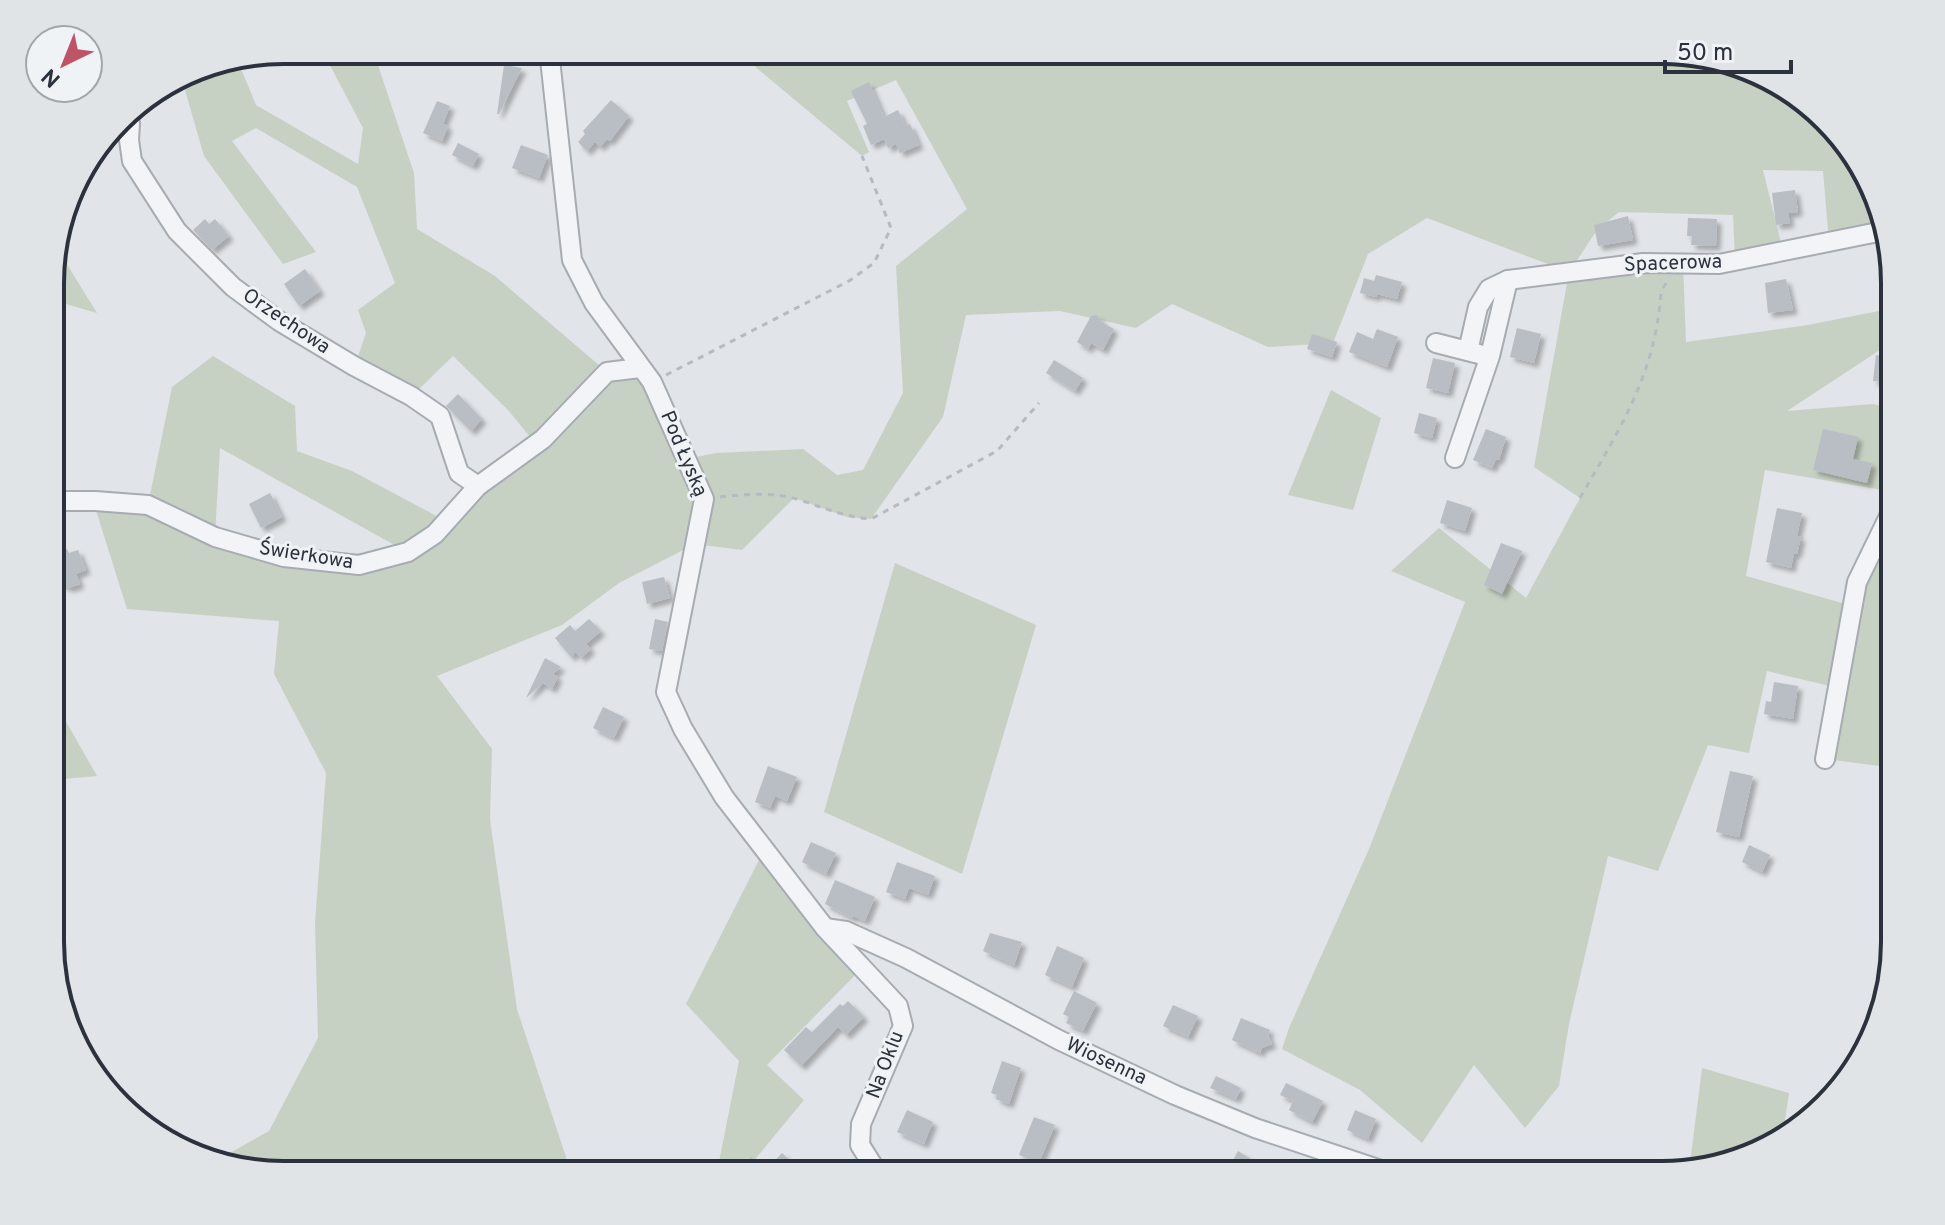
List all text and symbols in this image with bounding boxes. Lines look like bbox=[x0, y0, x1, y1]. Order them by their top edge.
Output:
north arrow bbox=[24, 24, 104, 104]
scale bar bbox=[1665, 24, 1791, 74]
text: 50 m bbox=[1677, 39, 1733, 69]
text: N bbox=[37, 62, 67, 92]
street label: Spacerowa bbox=[1623, 249, 1723, 279]
street label: Orzechowa bbox=[237, 283, 335, 361]
street label: Pod Łyską bbox=[653, 407, 713, 501]
street label: Świerkowa bbox=[257, 534, 355, 576]
street label: Na Oklu bbox=[861, 1027, 911, 1103]
street label: Wiosenna bbox=[1061, 1032, 1151, 1092]

